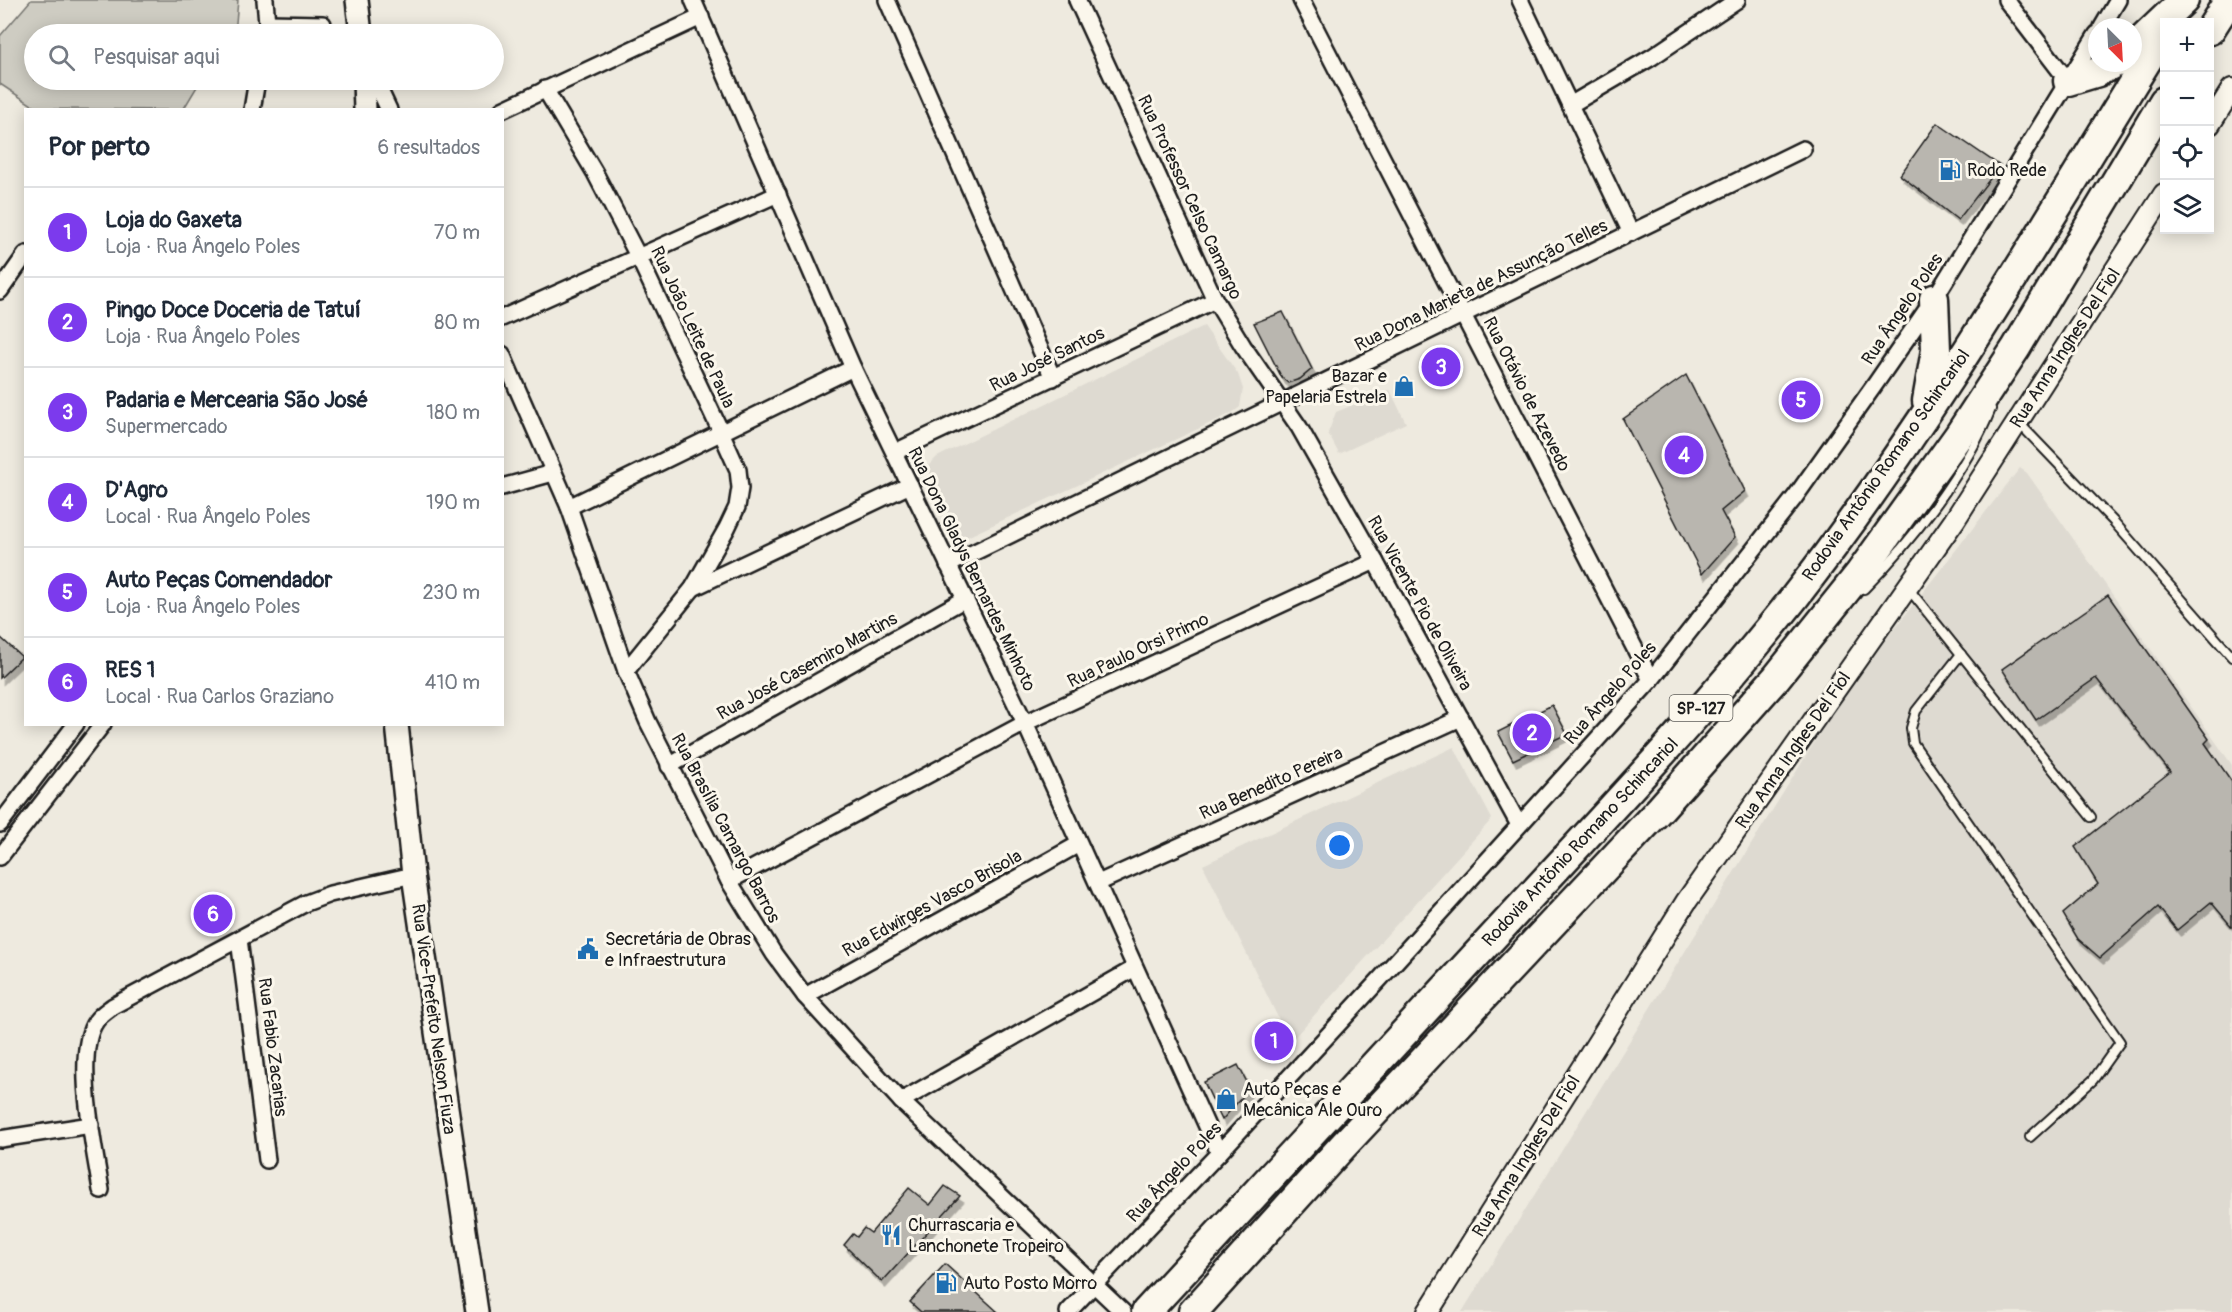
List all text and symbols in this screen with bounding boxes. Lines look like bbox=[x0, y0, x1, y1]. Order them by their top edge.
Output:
north arrow bbox=[2088, 18, 2142, 72]
map controls bbox=[2160, 18, 2214, 234]
button: + bbox=[2160, 18, 2214, 72]
search box bbox=[24, 24, 504, 90]
icon: search bbox=[45, 41, 78, 74]
text: Pesquisar aqui bbox=[93, 43, 219, 71]
button: − bbox=[2160, 72, 2214, 126]
street label: Rua Professor Celso Camargo bbox=[1132, 91, 1247, 303]
button: locate bbox=[2160, 126, 2214, 180]
text: Por perto bbox=[48, 131, 150, 163]
text: 6 resultados bbox=[378, 135, 480, 160]
fuel station icon: Rodo Rede bbox=[1938, 158, 1962, 182]
place label: Rodo Rede bbox=[1967, 159, 2046, 182]
button: layers bbox=[2160, 180, 2214, 234]
text: Loja do Gaxeta bbox=[105, 206, 242, 234]
street label: Rua Dona Marieta de Assunção Telles bbox=[1351, 214, 1611, 357]
text: 1 bbox=[64, 220, 71, 245]
text: 70 m bbox=[434, 220, 480, 245]
text: Loja · Rua Ângelo Poles bbox=[105, 234, 300, 259]
street label: Rua João Leite de Paula bbox=[645, 243, 740, 412]
street label: Rua Ângelo Poles bbox=[1857, 249, 1948, 369]
street label: Rua Anna Inghes Del Fiol bbox=[2005, 264, 2126, 433]
text: Pingo Doce Doceria de Tatuí bbox=[105, 296, 361, 324]
text: 2 bbox=[62, 310, 73, 335]
text: 80 m bbox=[434, 310, 480, 335]
street label: Rua Otávio de Azevedo bbox=[1478, 313, 1576, 476]
street label: Rua José Santos bbox=[986, 322, 1108, 397]
text: Loja · Rua Ângelo Poles bbox=[105, 324, 300, 349]
pin: 3 bbox=[1422, 344, 1460, 389]
street label: Rodovia Antônio Romano Schincariol bbox=[1797, 345, 1975, 586]
place label: Bazar e Papelaria Estrela bbox=[1265, 365, 1387, 409]
shop icon: Bazar e Papelaria Estrela bbox=[1392, 374, 1416, 398]
pin: 5 bbox=[1782, 378, 1820, 422]
text: Padaria e Mercearia São José bbox=[105, 386, 368, 414]
text: 3 bbox=[62, 400, 73, 425]
text: 180 m bbox=[426, 400, 480, 425]
text: Supermercado bbox=[105, 414, 228, 439]
pin: 4 bbox=[1664, 432, 1704, 478]
street label: Rua Dona Gladys Bernardes Minhoto bbox=[902, 443, 1041, 695]
text: D'Agro bbox=[105, 476, 168, 504]
text: 4 bbox=[62, 490, 73, 515]
text: 190 m bbox=[426, 490, 480, 515]
text: Local · Rua Ângelo Poles bbox=[105, 504, 310, 529]
street label: Rua Vicente Pio de Oliveira bbox=[1362, 512, 1477, 695]
text: Auto Peças Comendador bbox=[105, 566, 332, 594]
text: 5 bbox=[62, 580, 73, 605]
text: 230 m bbox=[423, 580, 480, 605]
text: Loja · Rua Ângelo Poles bbox=[105, 594, 300, 619]
street label: Rua José Casemiro Martins bbox=[713, 607, 901, 726]
street label: Rua Paulo Orsi Primo bbox=[1064, 607, 1213, 693]
street label: Rua Ângelo Poles bbox=[1559, 637, 1662, 750]
text: RES 1 bbox=[105, 656, 155, 684]
street label: Rua Anna Inghes Del Fiol bbox=[1731, 667, 1856, 833]
text: 6 bbox=[62, 670, 73, 695]
text: 410 m bbox=[425, 670, 480, 695]
text: Local · Rua Carlos Graziano bbox=[105, 684, 334, 709]
road number: SP-127 bbox=[1670, 695, 1732, 721]
pin: 2 bbox=[1512, 710, 1552, 756]
street label: Rua Brasília Camargo Barros bbox=[666, 730, 785, 927]
street label: Rodovia Antônio Romano Schincariol bbox=[1477, 733, 1683, 952]
street label: Rua Benedito Pereira bbox=[1196, 742, 1346, 825]
your location bbox=[1325, 831, 1354, 860]
street label: Rua Edwirges Vasco Brisola bbox=[838, 844, 1026, 962]
pin: 6 bbox=[194, 892, 232, 936]
street label: Rua Vice-Prefeito Nelson Fiuza bbox=[406, 902, 461, 1136]
place label: Secretária de Obras e Infraestrutura bbox=[605, 928, 751, 972]
public building icon: Secretária de Obras e Infraestrutura bbox=[576, 937, 600, 961]
street label: Rua Fabio Zacarias bbox=[253, 976, 292, 1118]
pin: 1 bbox=[1254, 1018, 1294, 1064]
street label: Rua Anna Inghes Del Fiol bbox=[1467, 1071, 1586, 1241]
place label: Auto Peças e Mecânica Ale Ouro bbox=[1243, 1078, 1382, 1122]
shop icon: Auto Peças e Mecânica Ale Ouro bbox=[1214, 1087, 1238, 1111]
street label: Rua Ângelo Poles bbox=[1122, 1117, 1227, 1228]
place label: Churrascaria e Lanchonete Tropeiro bbox=[908, 1214, 1064, 1258]
restaurant icon: Churrascaria e Lanchonete Tropeiro bbox=[879, 1223, 903, 1247]
fuel station icon: Auto Posto Morro bbox=[934, 1271, 958, 1295]
place label: Auto Posto Morro bbox=[963, 1272, 1097, 1295]

